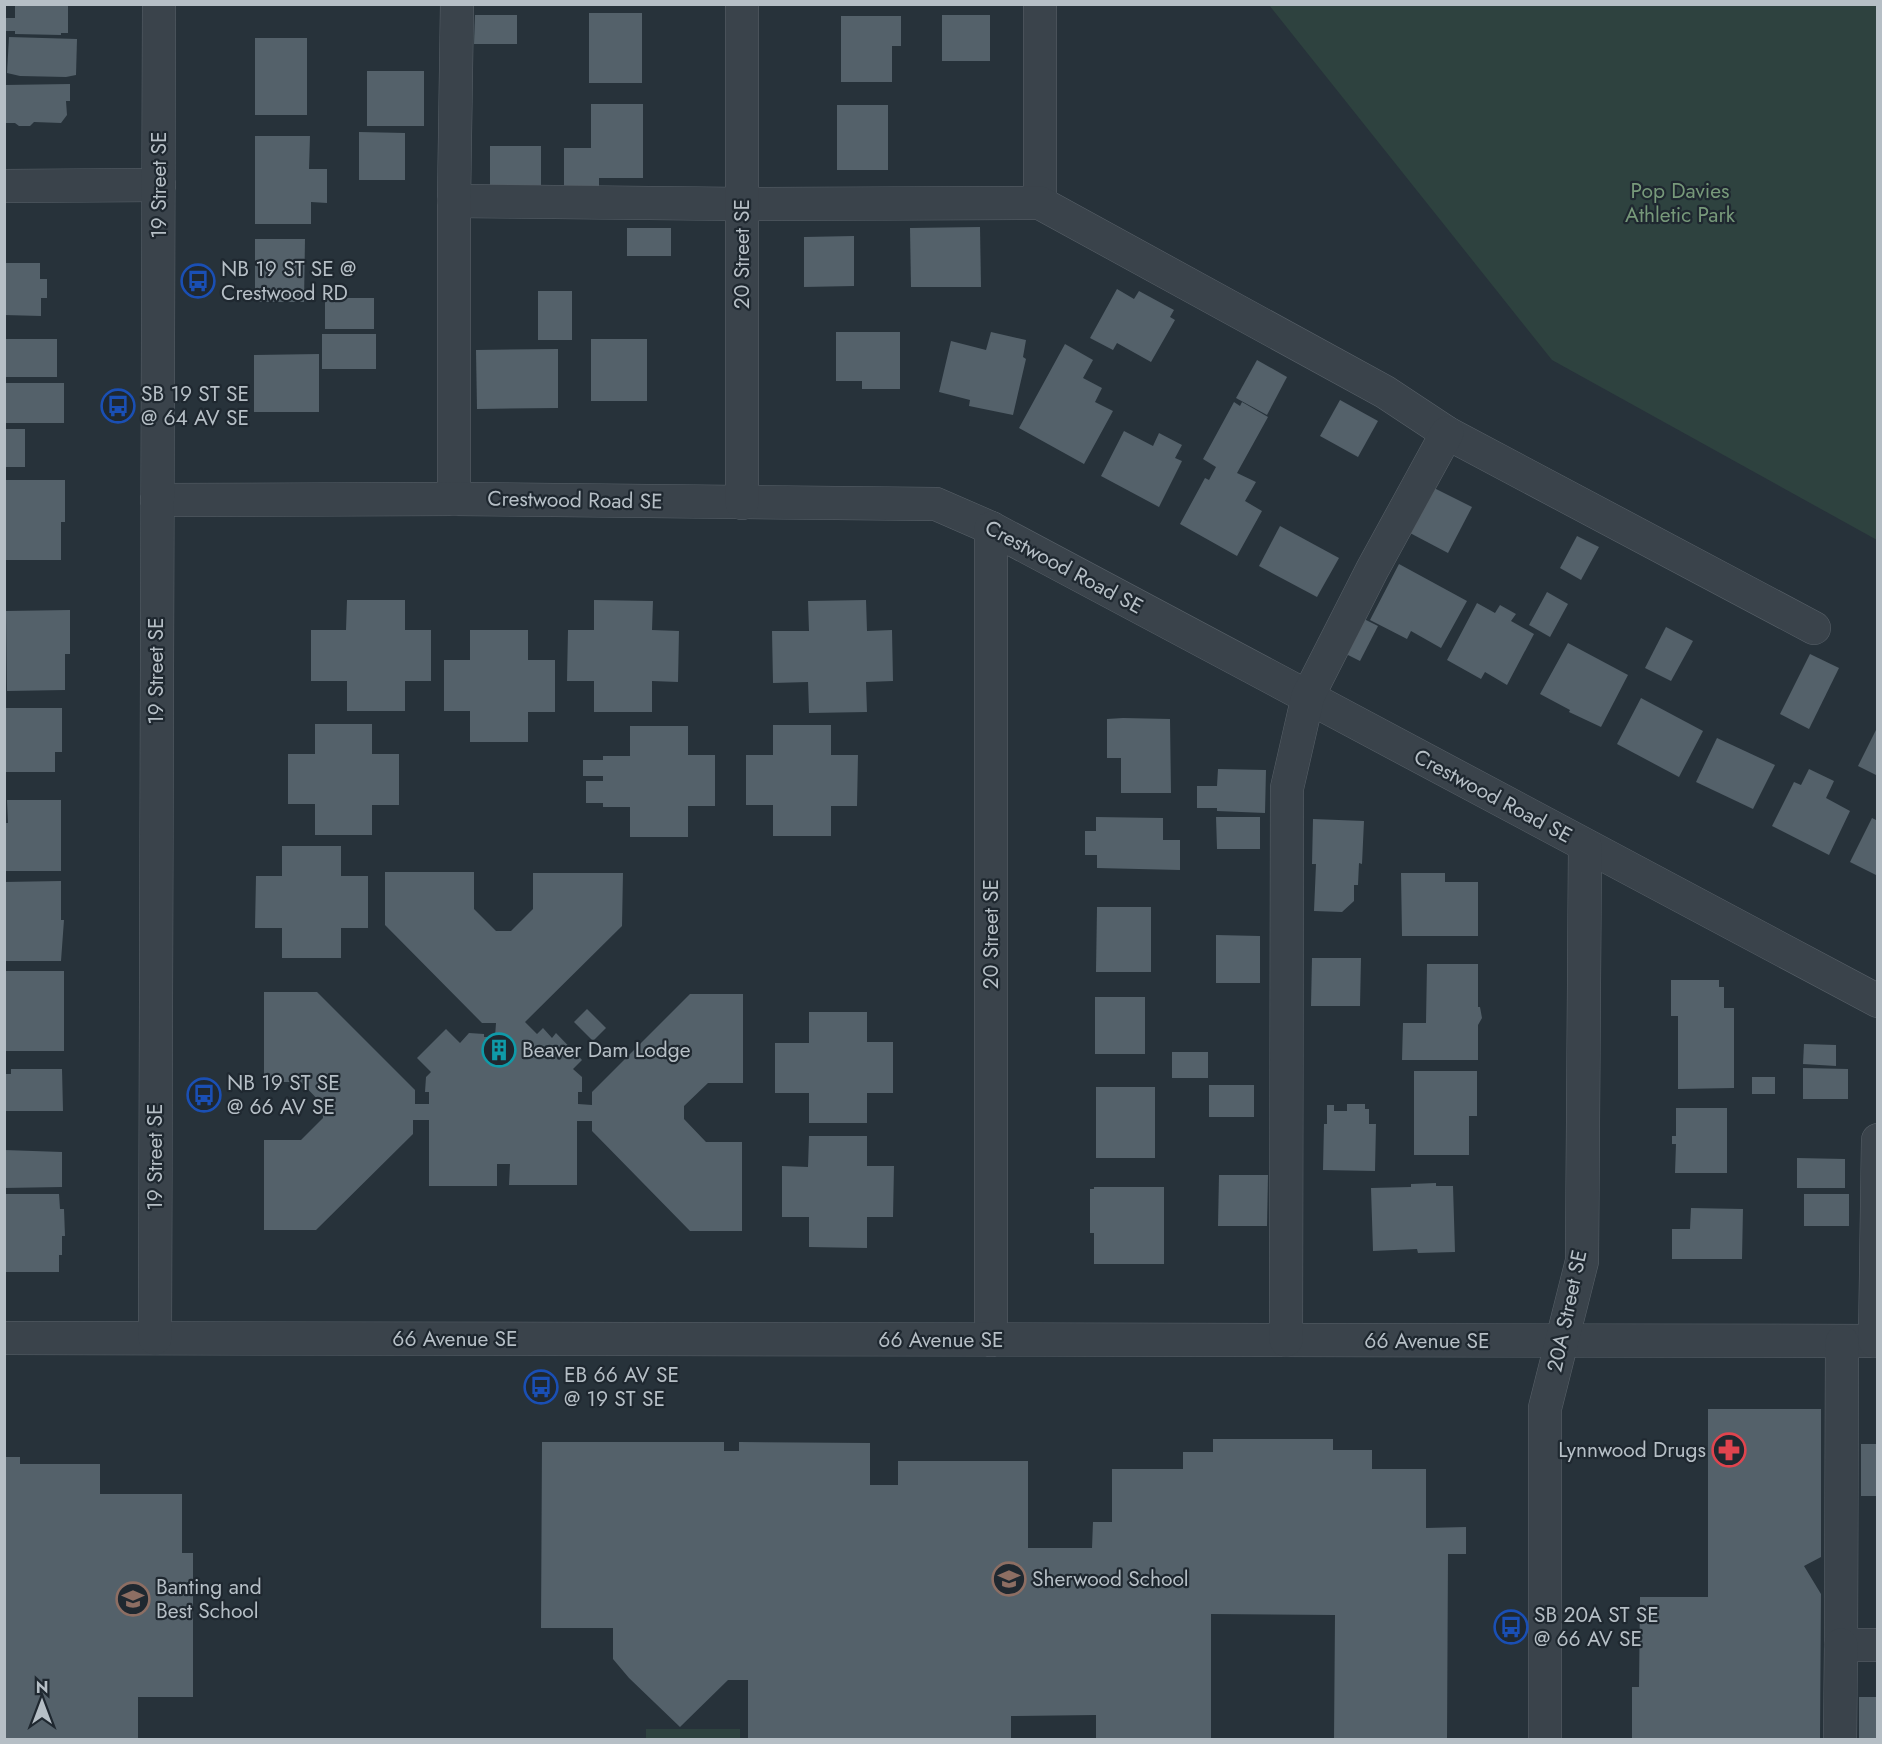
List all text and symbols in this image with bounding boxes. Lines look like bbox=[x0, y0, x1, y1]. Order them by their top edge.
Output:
street label: 19 Street SE bbox=[144, 131, 174, 239]
park label: Pop Davies Athletic Park bbox=[1625, 176, 1736, 230]
street label: 20 Street SE bbox=[727, 199, 757, 309]
place label: NB 19 ST SE @ Crestwood RD bbox=[221, 254, 356, 308]
bus stop icon: NB 19 ST SE @ Crestwood RD bbox=[180, 263, 216, 299]
place label: SB 19 ST SE @ 64 AV SE bbox=[141, 379, 249, 433]
bus stop icon: SB 19 ST SE @ 64 AV SE bbox=[100, 388, 136, 424]
street label: Crestwood Road SE bbox=[487, 483, 663, 517]
street label: Crestwood Road SE bbox=[980, 513, 1148, 621]
street label: 19 Street SE bbox=[141, 617, 171, 725]
street label: Crestwood Road SE bbox=[1409, 742, 1577, 850]
street label: 20 Street SE bbox=[976, 879, 1006, 989]
building icon: Beaver Dam Lodge bbox=[481, 1032, 517, 1068]
place label: Beaver Dam Lodge bbox=[522, 1035, 691, 1065]
place label: NB 19 ST SE @ 66 AV SE bbox=[227, 1068, 340, 1122]
bus stop icon: NB 19 ST SE @ 66 AV SE bbox=[186, 1077, 222, 1113]
street label: 19 Street SE bbox=[140, 1103, 170, 1211]
street label: 20A Street SE bbox=[1539, 1247, 1595, 1375]
street label: 66 Avenue SE bbox=[392, 1324, 518, 1354]
street label: 66 Avenue SE bbox=[878, 1325, 1004, 1355]
street label: 66 Avenue SE bbox=[1364, 1326, 1490, 1356]
place label: EB 66 AV SE @ 19 ST SE bbox=[564, 1360, 679, 1414]
bus stop icon: EB 66 AV SE @ 19 ST SE bbox=[523, 1369, 559, 1405]
pharmacy icon: Lynnwood Drugs bbox=[1711, 1432, 1747, 1468]
place label: Lynnwood Drugs bbox=[1558, 1435, 1706, 1465]
school or university icon: Sherwood School bbox=[991, 1561, 1027, 1597]
place label: Sherwood School bbox=[1032, 1564, 1189, 1594]
place label: Banting and Best School bbox=[156, 1572, 262, 1626]
school or university icon: Banting and Best School bbox=[115, 1581, 151, 1617]
place label: SB 20A ST SE @ 66 AV SE bbox=[1534, 1600, 1659, 1654]
bus stop icon: SB 20A ST SE @ 66 AV SE bbox=[1493, 1609, 1529, 1645]
north arrow bbox=[12, 1672, 72, 1732]
text: N bbox=[36, 1676, 48, 1699]

